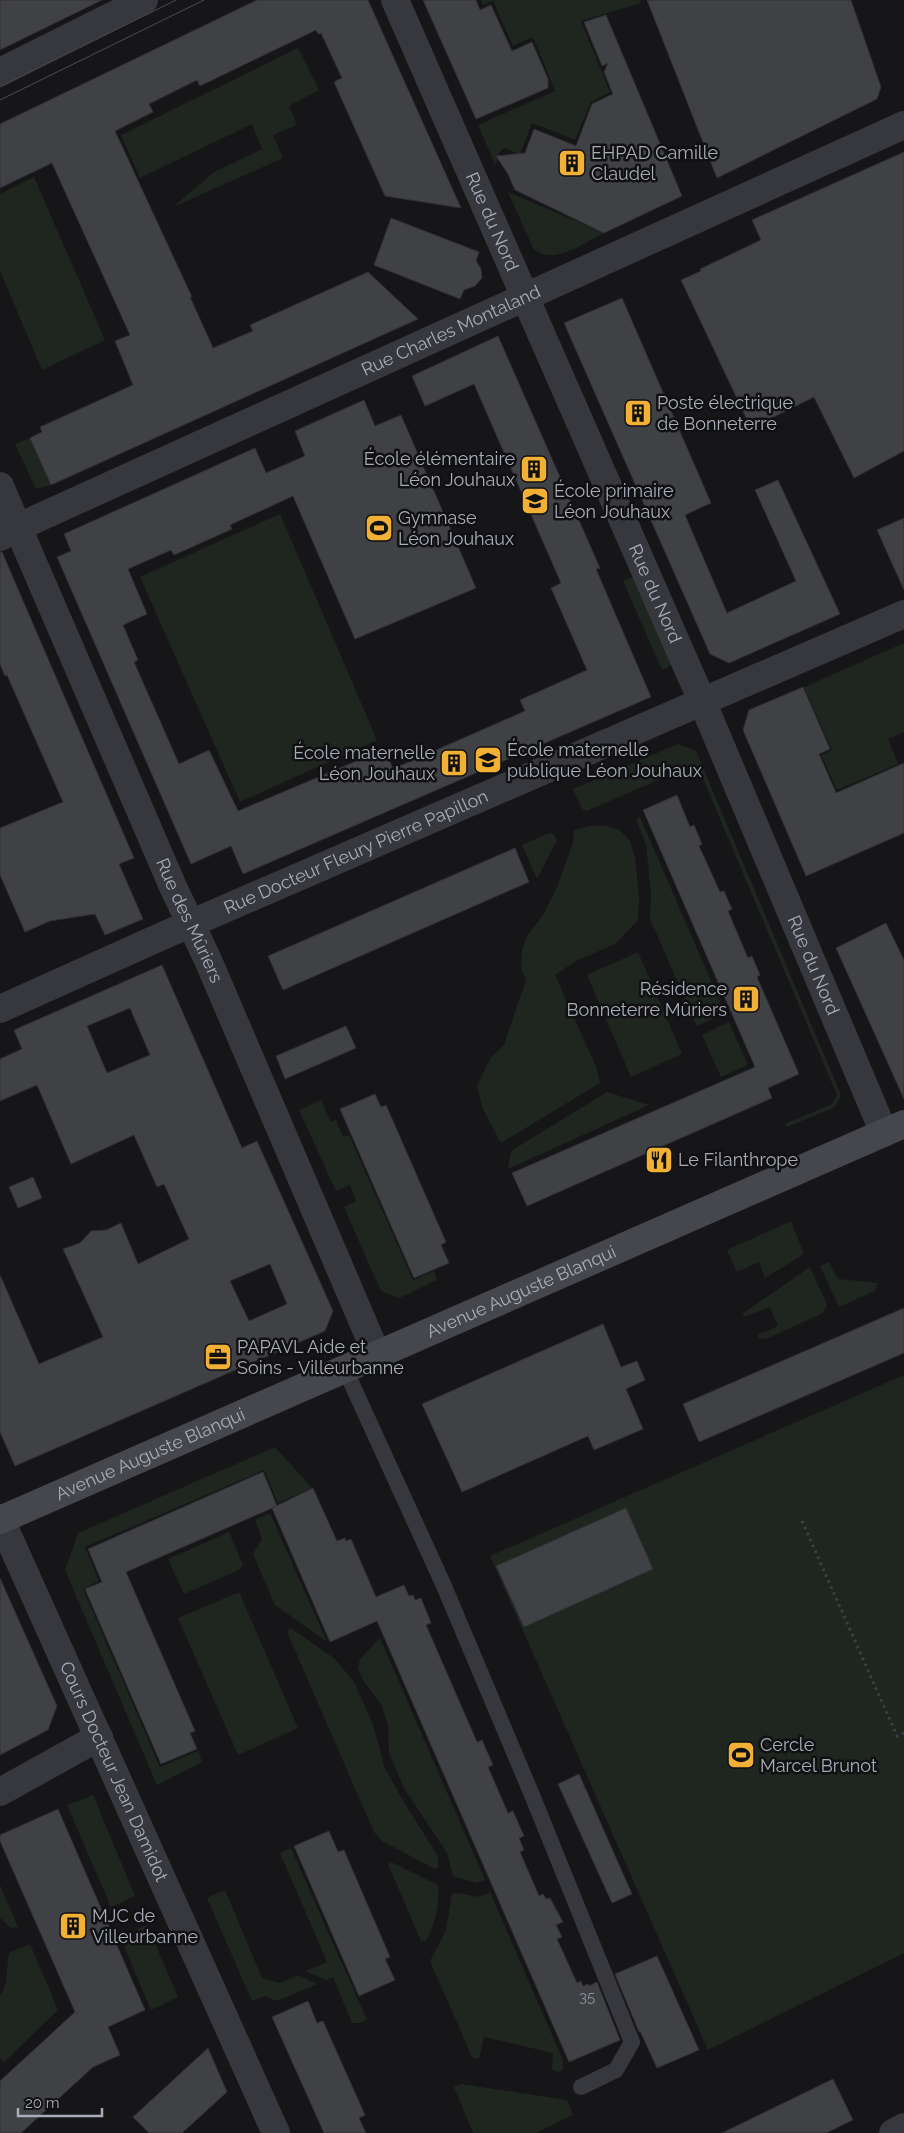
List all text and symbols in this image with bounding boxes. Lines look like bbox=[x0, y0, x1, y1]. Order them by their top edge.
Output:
place label: EHPAD Camille Claudel bbox=[591, 142, 719, 184]
building icon: EHPAD Camille Claudel bbox=[557, 148, 587, 178]
street label: Rue du Nord bbox=[462, 169, 523, 274]
street label: Rue Charles Montaland bbox=[358, 280, 544, 380]
place label: Poste électrique de Bonneterre bbox=[657, 392, 793, 434]
building icon: Poste électrique de Bonneterre bbox=[623, 398, 653, 428]
place label: École élémentaire Léon Jouhaux bbox=[364, 447, 515, 490]
building icon: École élémentaire Léon Jouhaux bbox=[519, 454, 549, 484]
place label: École primaire Léon Jouhaux bbox=[554, 479, 674, 522]
school or university icon: École primaire Léon Jouhaux bbox=[520, 486, 550, 516]
place label: Gymnase Léon Jouhaux bbox=[398, 507, 514, 549]
sports icon: Gymnase Léon Jouhaux bbox=[364, 513, 394, 543]
street label: Rue du Nord bbox=[625, 541, 686, 646]
place label: École maternelle publique Léon Jouhaux bbox=[507, 738, 702, 781]
place label: École maternelle Léon Jouhaux bbox=[293, 741, 435, 784]
school or university icon: École maternelle publique Léon Jouhaux bbox=[473, 745, 503, 775]
building icon: École maternelle Léon Jouhaux bbox=[439, 748, 469, 778]
street label: Rue Docteur Fleury Pierre Papillon bbox=[220, 785, 491, 918]
street label: Rue des Mûriers bbox=[152, 855, 228, 986]
street label: Rue du Nord bbox=[784, 912, 844, 1018]
place label: Résidence Bonneterre Mûriers bbox=[567, 978, 727, 1020]
building icon: Résidence Bonneterre Mûriers bbox=[731, 984, 761, 1014]
restaurant icon: Le Filanthrope bbox=[644, 1145, 674, 1175]
place label: Le Filanthrope bbox=[678, 1149, 798, 1170]
street label: Avenue Auguste Blanqui bbox=[423, 1241, 619, 1342]
place label: PAPAVL Aide et Soins - Villeurbanne bbox=[237, 1336, 404, 1378]
office icon: PAPAVL Aide et Soins - Villeurbanne bbox=[203, 1342, 233, 1372]
street label: Avenue Auguste Blanqui bbox=[52, 1403, 248, 1504]
street label: Cours Docteur Jean Damidot bbox=[56, 1658, 173, 1885]
place label: Cercle Marcel Brunot bbox=[760, 1734, 877, 1776]
sports icon: Cercle Marcel Brunot bbox=[726, 1740, 756, 1770]
place label: MJC de Villeurbanne bbox=[92, 1905, 198, 1947]
building icon: MJC de Villeurbanne bbox=[58, 1911, 88, 1941]
house number: 35 bbox=[579, 1988, 595, 2006]
scale bar bbox=[18, 2086, 101, 2118]
text: 20 m bbox=[25, 2094, 60, 2112]

